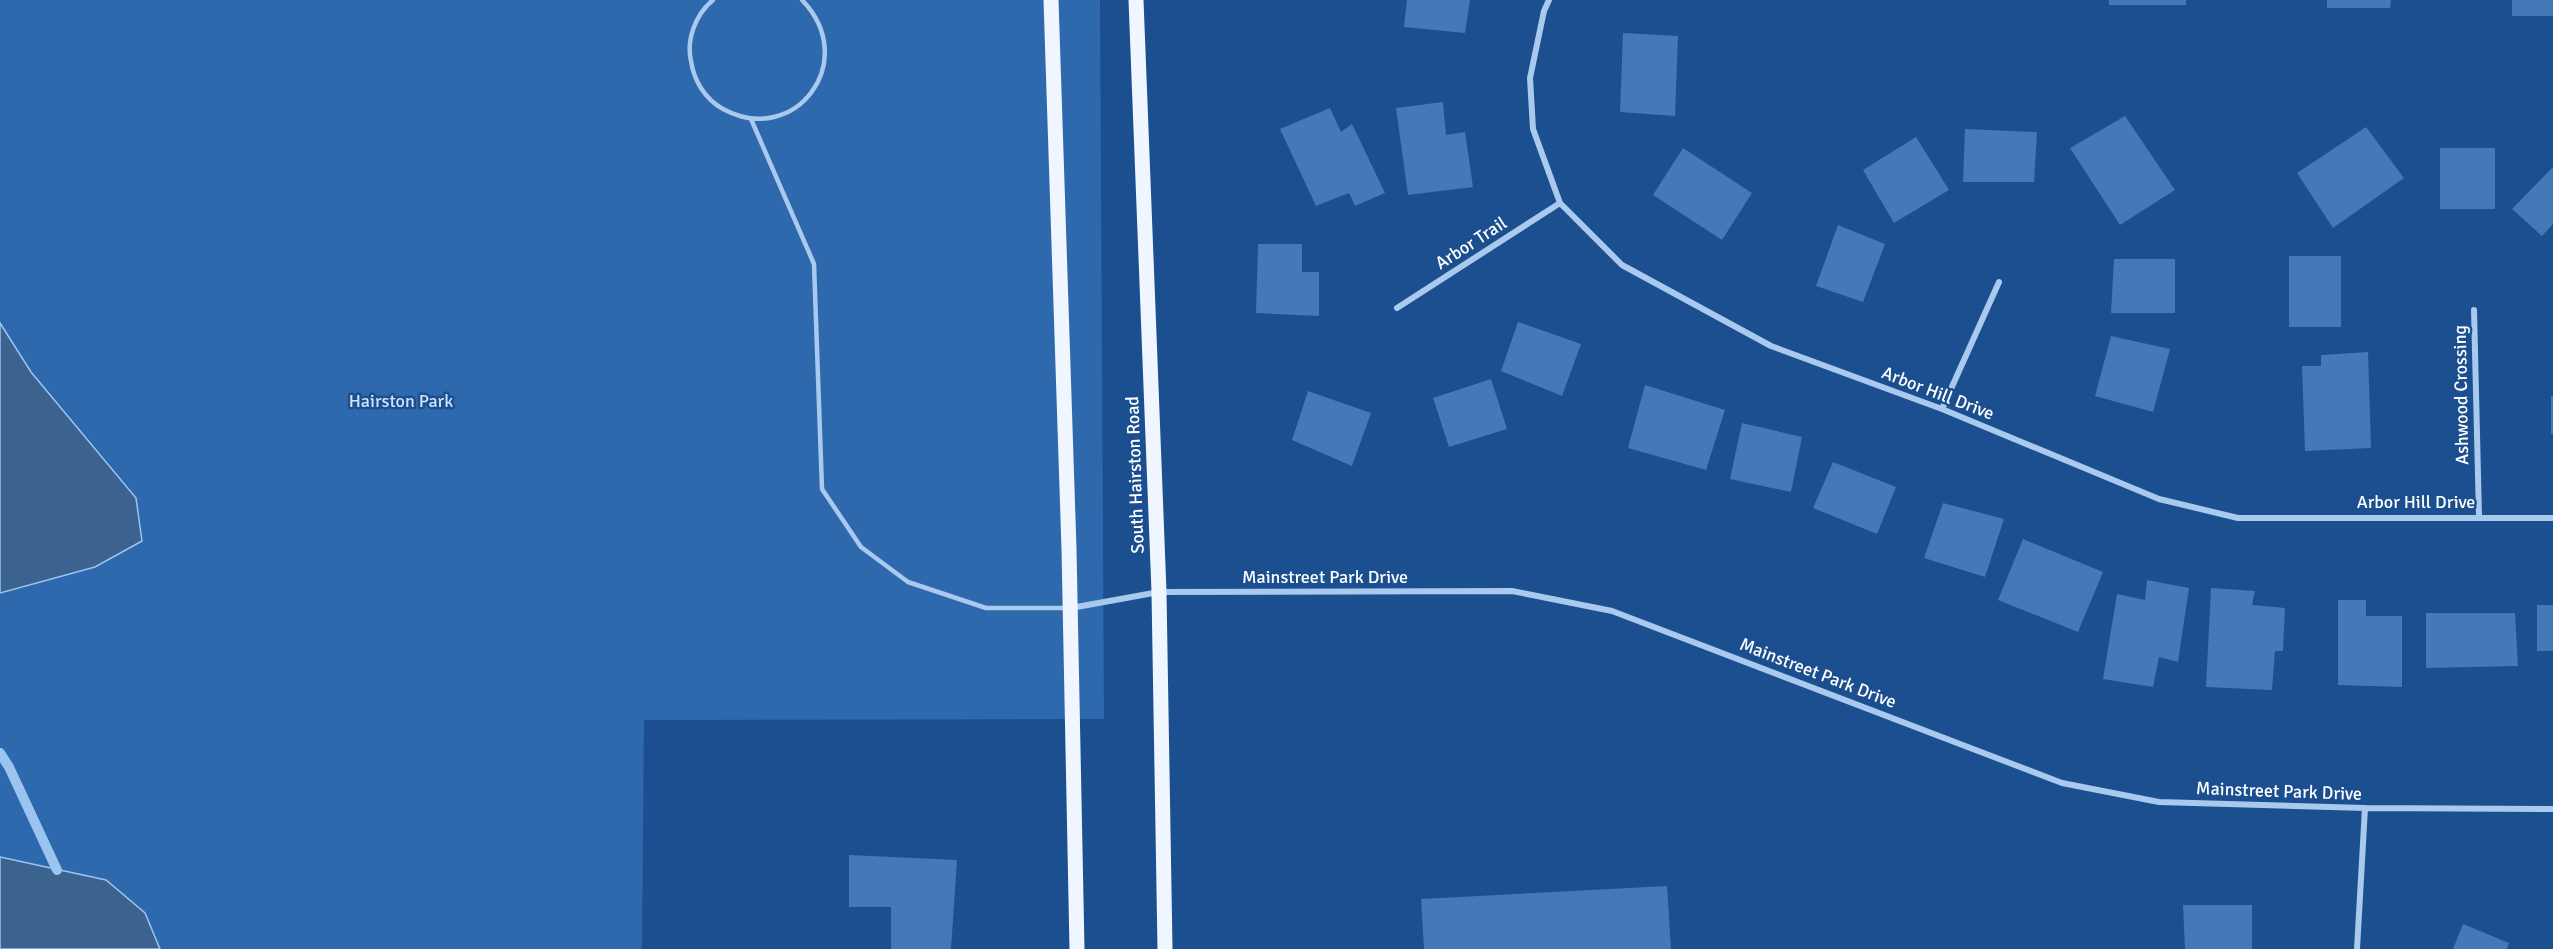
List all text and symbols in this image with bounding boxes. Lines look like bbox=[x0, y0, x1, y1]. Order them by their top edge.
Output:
street label: Arbor Trail bbox=[1431, 212, 1511, 274]
street label: Ashwood Crossing bbox=[2449, 325, 2473, 465]
street label: Arbor Hill Drive bbox=[1879, 361, 1997, 425]
park label: Hairston Park bbox=[349, 390, 453, 412]
street label: South Hairston Road bbox=[1121, 396, 1149, 554]
street label: Arbor Hill Drive bbox=[2357, 491, 2475, 513]
street label: Mainstreet Park Drive bbox=[1242, 566, 1408, 588]
street label: Mainstreet Park Drive bbox=[1737, 633, 1899, 713]
street label: Mainstreet Park Drive bbox=[2196, 777, 2362, 805]

